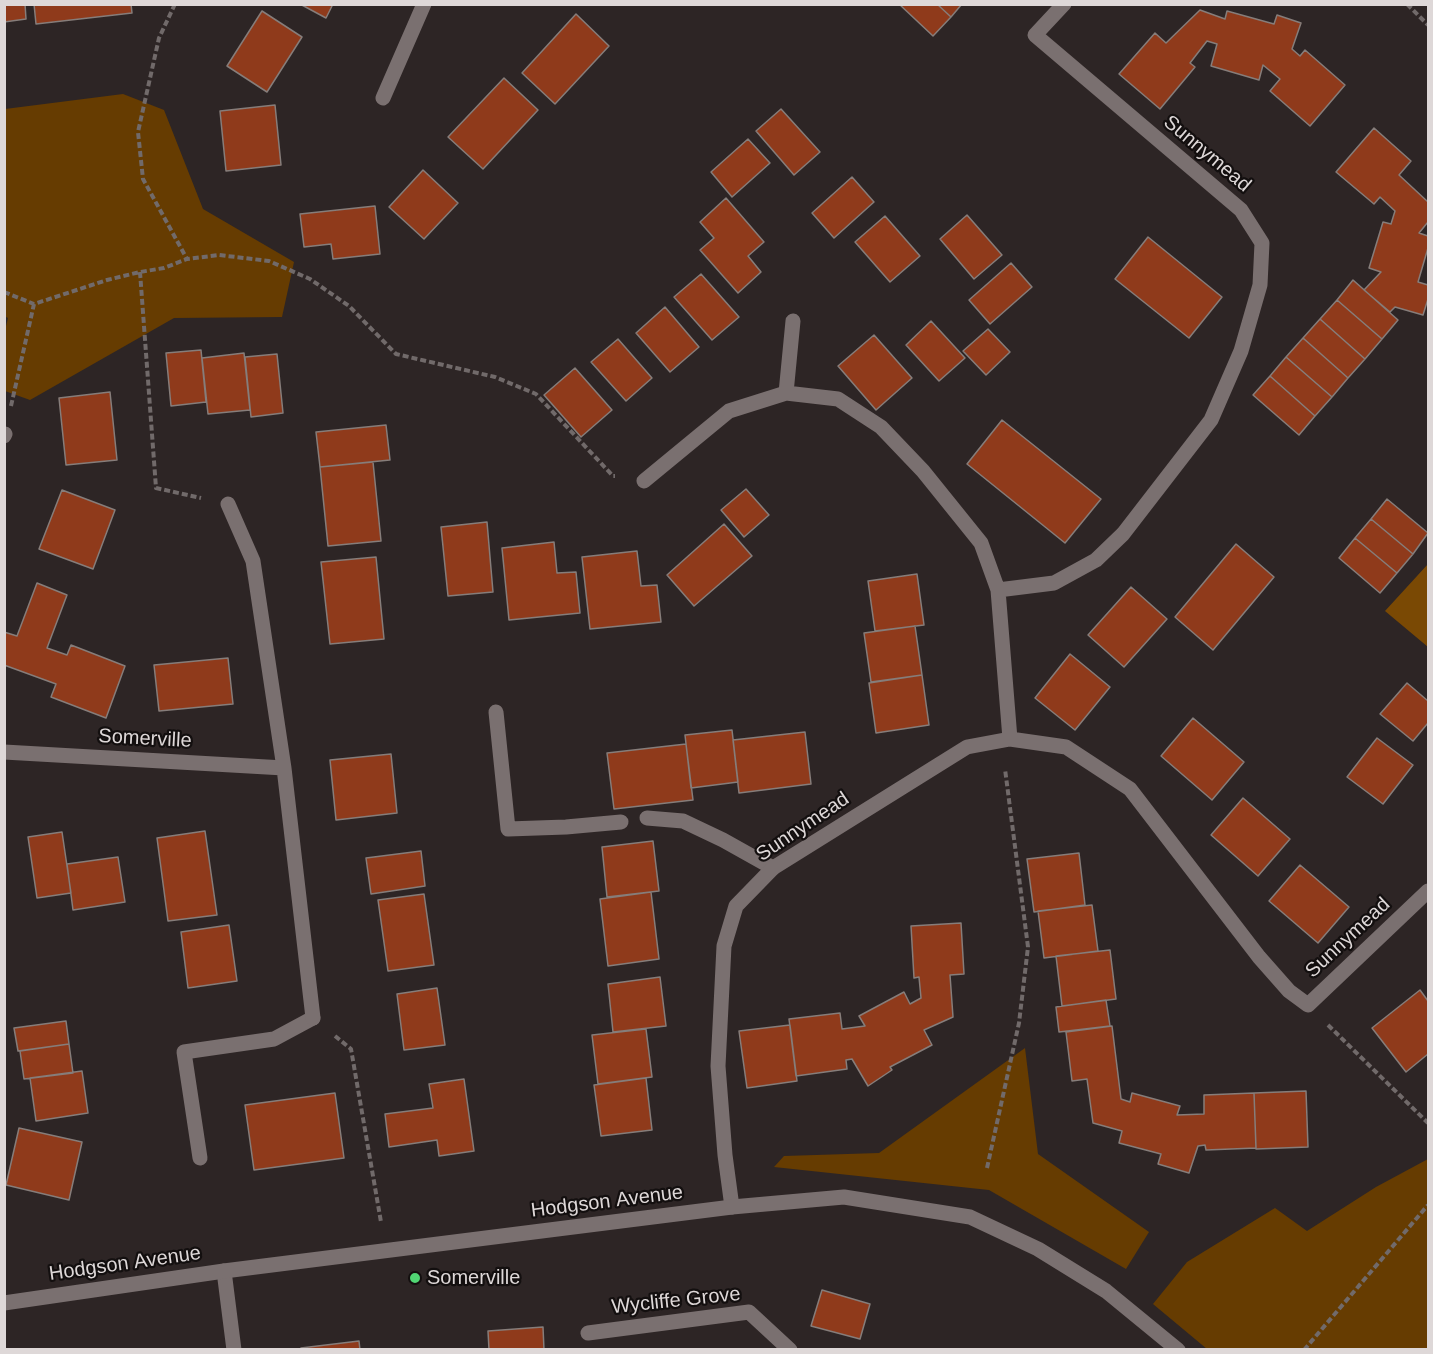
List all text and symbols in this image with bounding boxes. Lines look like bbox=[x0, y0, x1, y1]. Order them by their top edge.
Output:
street label: Sunnymead bbox=[1158, 111, 1256, 197]
street label: Somerville bbox=[98, 725, 192, 753]
street label: Sunnymead bbox=[752, 787, 854, 867]
street label: Sunnymead bbox=[1301, 893, 1395, 983]
street label: Hodgson Avenue bbox=[530, 1181, 684, 1223]
street label: Hodgson Avenue bbox=[48, 1241, 202, 1287]
place label: Somerville bbox=[427, 1266, 520, 1290]
marker: Somerville bbox=[408, 1271, 422, 1285]
street label: Wycliffe Grove bbox=[610, 1282, 742, 1320]

